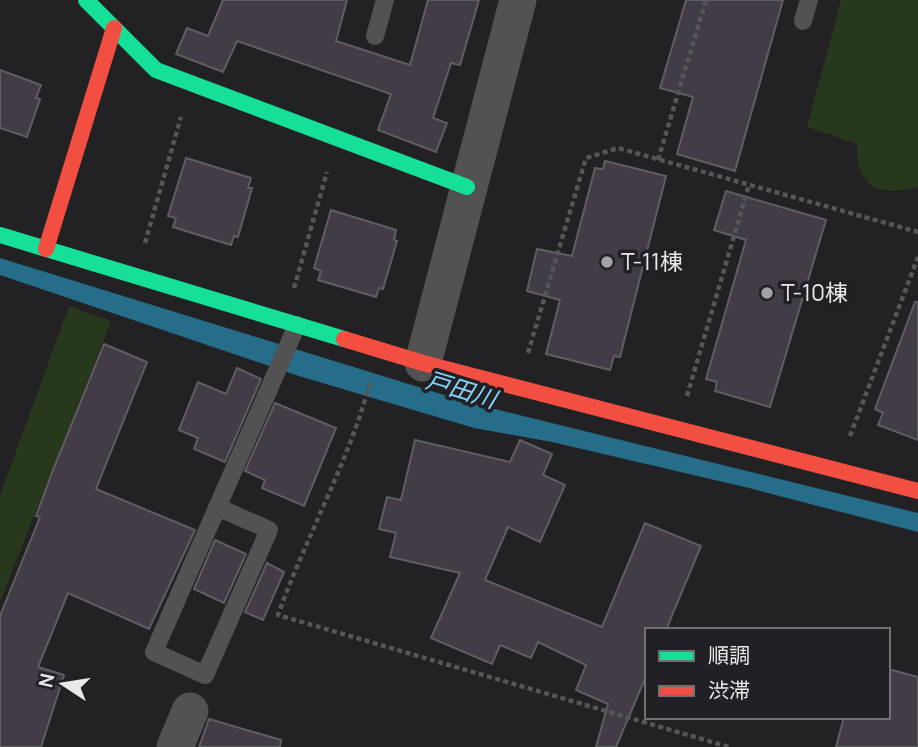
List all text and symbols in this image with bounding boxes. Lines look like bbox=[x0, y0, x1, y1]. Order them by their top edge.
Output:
place label: T-11棟 bbox=[621, 245, 683, 277]
marker: T-11棟 bbox=[599, 254, 615, 270]
place label: T-10棟 bbox=[781, 276, 848, 308]
marker: T-10棟 bbox=[759, 285, 775, 301]
water label: 戸田川 bbox=[422, 362, 504, 416]
legend bbox=[645, 628, 890, 719]
text: 順調 bbox=[708, 641, 750, 669]
north arrow bbox=[28, 649, 98, 719]
text: N bbox=[32, 671, 61, 690]
text: 渋滞 bbox=[708, 676, 750, 704]

